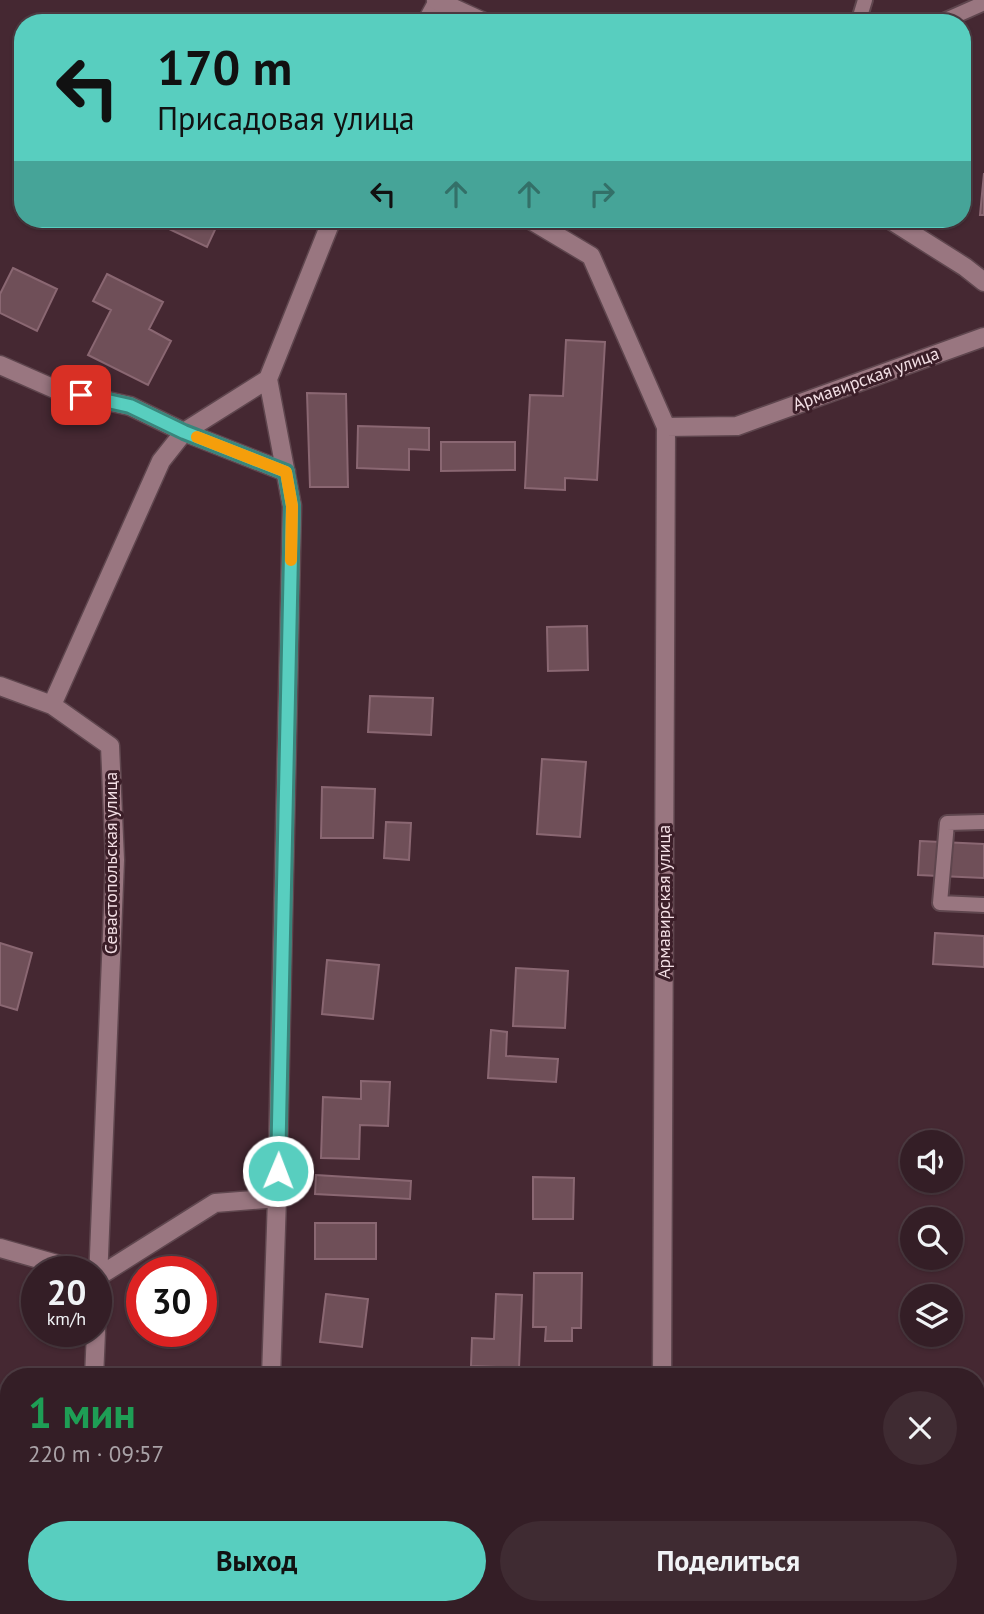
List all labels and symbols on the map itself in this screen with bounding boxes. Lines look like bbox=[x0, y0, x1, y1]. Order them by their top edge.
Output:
street label: Армавирская улица bbox=[789, 341, 942, 416]
pin bbox=[51, 365, 111, 425]
street label: Севастопольская улица bbox=[99, 772, 122, 954]
street label: Армавирская улица bbox=[652, 825, 675, 979]
position arrow bbox=[241, 1134, 315, 1208]
speed limit sign: 30 bbox=[126, 1256, 217, 1347]

